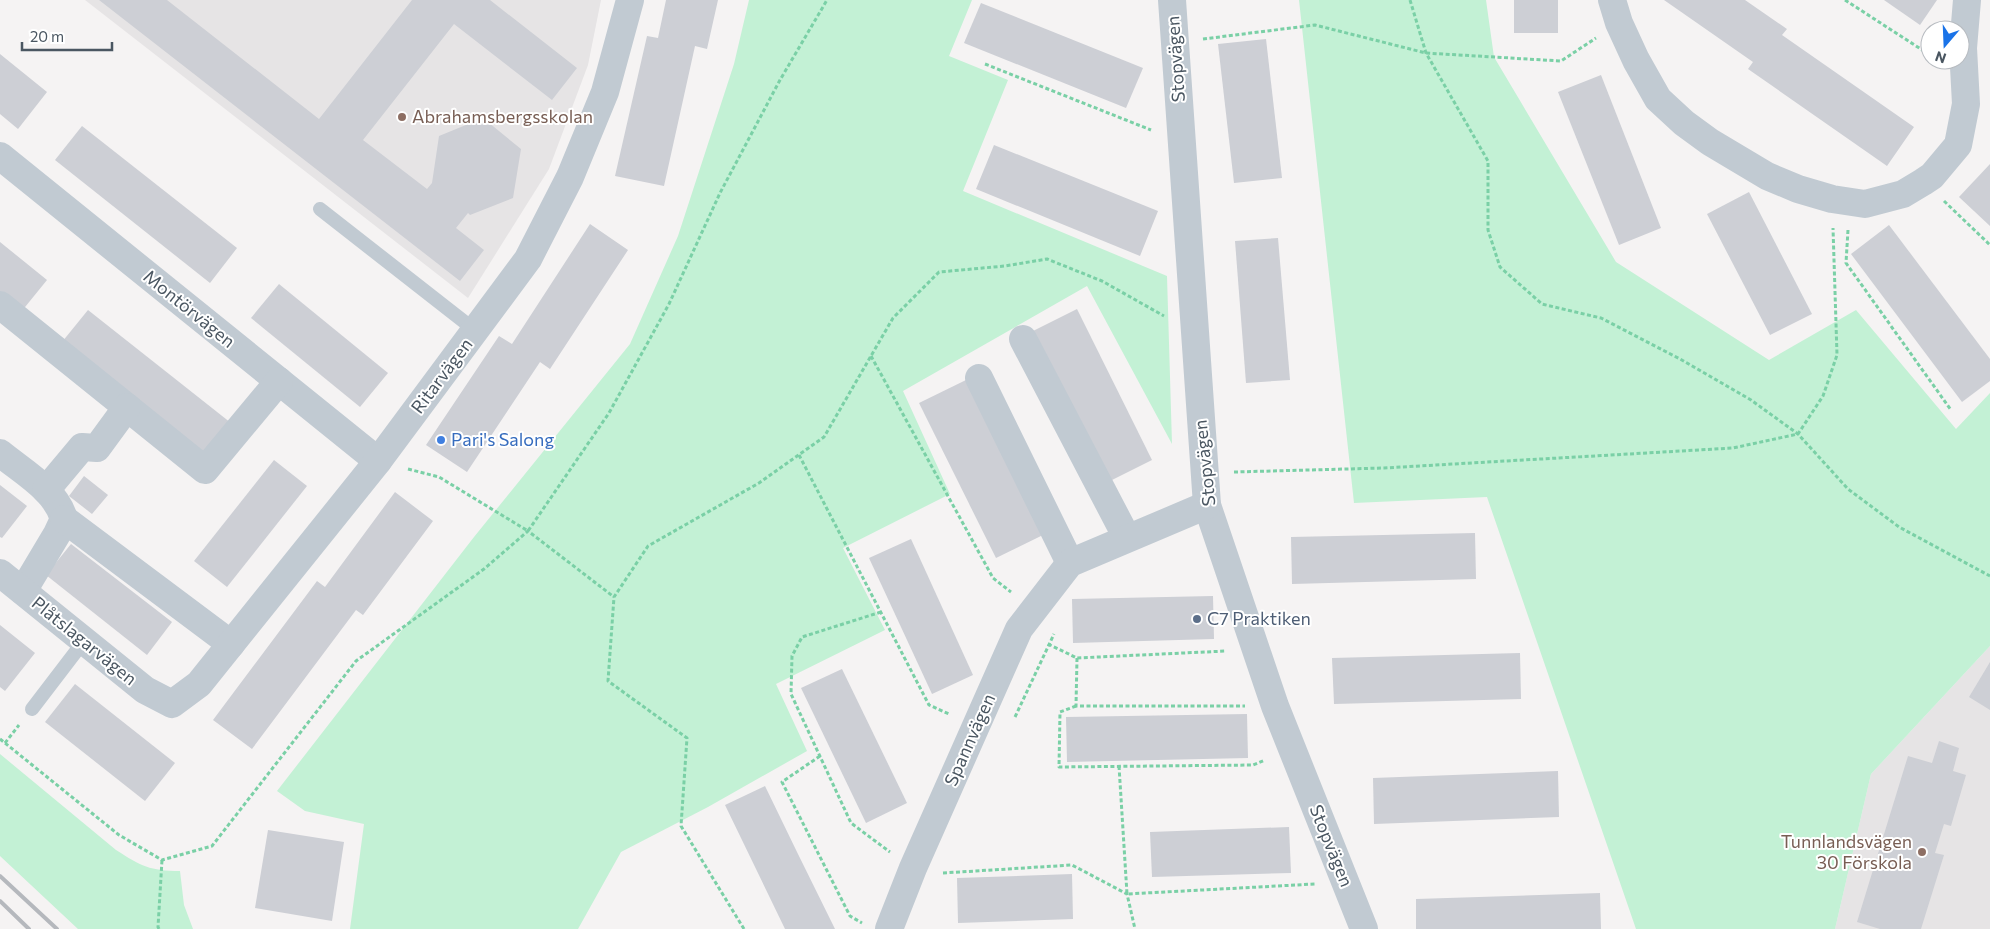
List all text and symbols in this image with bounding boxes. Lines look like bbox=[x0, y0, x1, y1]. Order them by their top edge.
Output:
street label: Stopvägen bbox=[1161, 15, 1189, 103]
scale bar bbox=[22, 20, 112, 52]
north arrow bbox=[1920, 20, 1970, 70]
text: 20 m bbox=[30, 27, 64, 45]
text: N bbox=[1933, 48, 1948, 68]
place label: Abrahamsbergsskolan bbox=[412, 105, 593, 127]
marker: Abrahamsbergsskolan bbox=[396, 111, 408, 123]
street label: Montörvägen bbox=[139, 265, 240, 352]
street label: Ritarvägen bbox=[406, 333, 477, 417]
street label: Stopvägen bbox=[1189, 419, 1219, 507]
place label: Pari's Salong bbox=[451, 428, 554, 450]
marker: Pari's Salong bbox=[435, 434, 447, 446]
street label: Plåtslagarvägen bbox=[28, 591, 142, 689]
place label: C7 Praktiken bbox=[1207, 607, 1311, 629]
marker: C7 Praktiken bbox=[1191, 613, 1203, 625]
street label: Spannvägen bbox=[939, 690, 999, 789]
street label: Stopvägen bbox=[1306, 801, 1358, 890]
place label: Tunnlandsvägen 30 Förskola bbox=[1781, 830, 1912, 873]
marker: Tunnlandsvägen 30 Förskola bbox=[1916, 846, 1928, 858]

